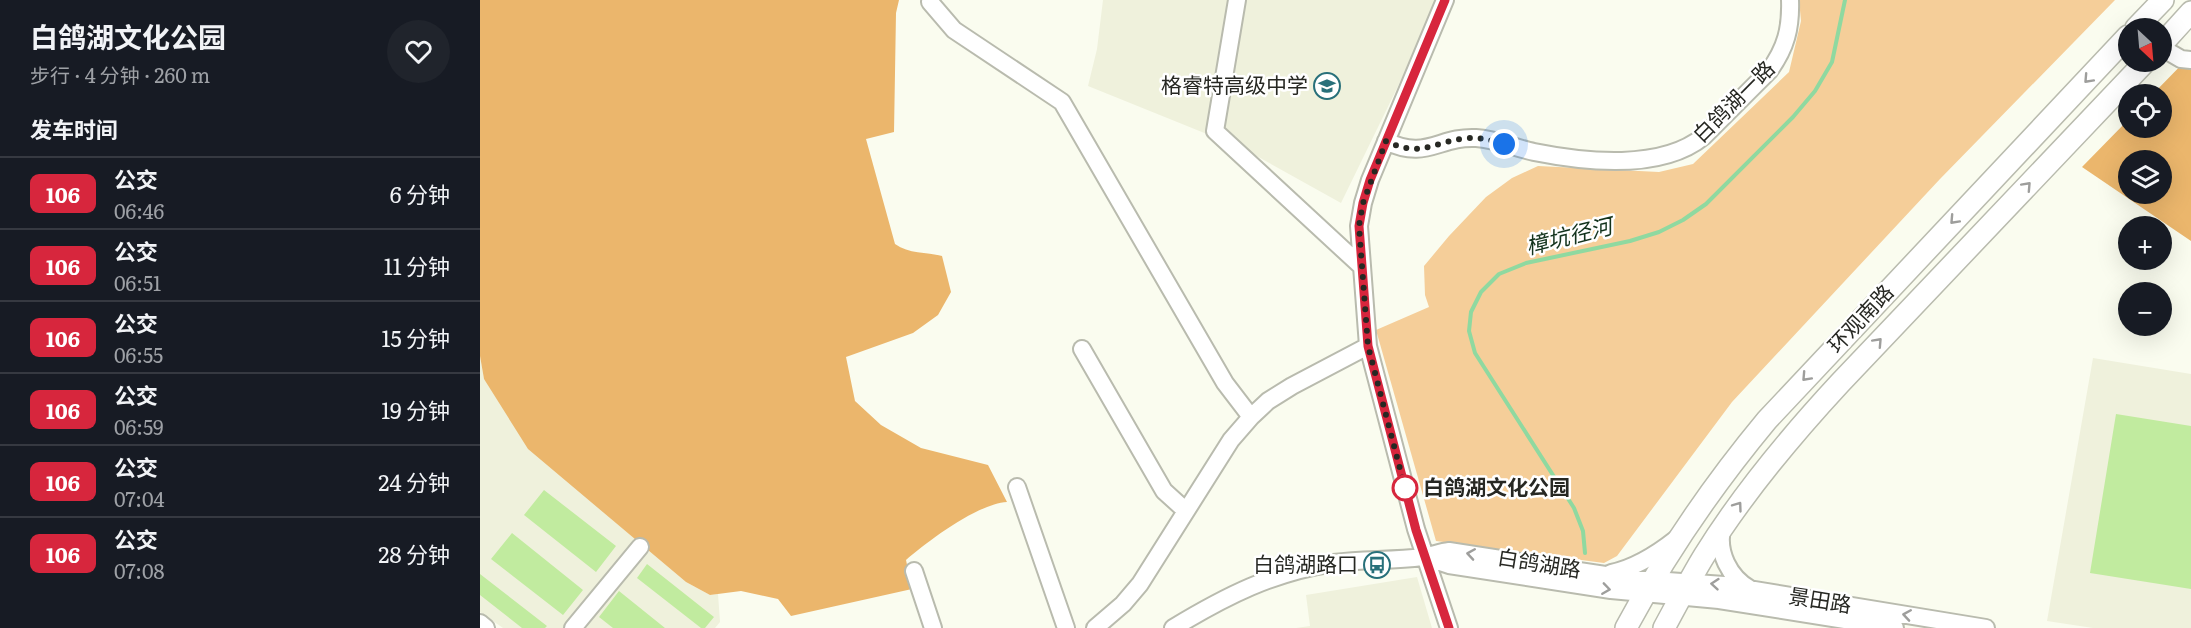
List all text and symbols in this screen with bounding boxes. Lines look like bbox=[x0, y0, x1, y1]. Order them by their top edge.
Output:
text: 白鸽湖文化公园 bbox=[30, 15, 226, 57]
north arrow bbox=[2118, 18, 2172, 72]
map controls bbox=[2118, 18, 2172, 336]
button: heart bbox=[387, 20, 450, 83]
street label: 白鸽湖一路 bbox=[1684, 52, 1780, 148]
text: 步行 · 4 分钟 · 260 m bbox=[30, 59, 210, 89]
place label: 格睿特高级中学 bbox=[1161, 68, 1308, 99]
school or university icon: 格睿特高级中学 bbox=[1312, 71, 1342, 101]
one-way arrow bbox=[2085, 71, 2096, 82]
button: locate bbox=[2118, 84, 2172, 138]
text: 发车时间 bbox=[30, 112, 118, 145]
your location bbox=[1489, 129, 1519, 159]
button: layers bbox=[2118, 150, 2172, 204]
text: 公交 bbox=[114, 162, 158, 195]
text: 6 分钟 bbox=[390, 177, 450, 210]
text: 106 bbox=[46, 178, 80, 209]
one-way arrow bbox=[2019, 182, 2030, 193]
text: 06:46 bbox=[114, 195, 164, 225]
water label: 樟坑径河 bbox=[1522, 207, 1619, 261]
one-way arrow bbox=[1951, 213, 1962, 224]
button: + bbox=[2118, 216, 2172, 270]
text: 公交 bbox=[114, 234, 158, 267]
text: 11 分钟 bbox=[384, 249, 450, 282]
text: 106 bbox=[46, 250, 80, 281]
text: 06:51 bbox=[114, 267, 161, 297]
street label: 环观南路 bbox=[1819, 276, 1899, 359]
button: − bbox=[2118, 282, 2172, 336]
text: 公交 bbox=[114, 306, 158, 339]
text: 15 分钟 bbox=[381, 321, 450, 354]
text: 106 bbox=[46, 322, 80, 353]
text: 06:55 bbox=[114, 339, 163, 369]
one-way arrow bbox=[1871, 339, 1882, 349]
one-way arrow bbox=[1802, 371, 1813, 381]
text: 公交 bbox=[114, 378, 158, 411]
text: 19 分钟 bbox=[381, 393, 450, 426]
text: 106 bbox=[46, 394, 80, 425]
text: 06:59 bbox=[114, 411, 164, 441]
text: 公交 bbox=[114, 450, 158, 483]
text: 24 分钟 bbox=[378, 465, 450, 498]
text: 106 bbox=[46, 466, 80, 497]
place label: 白鸽湖文化公园 bbox=[1423, 470, 1570, 501]
marker: 白鸽湖文化公园 bbox=[1392, 475, 1418, 501]
text: 07:04 bbox=[114, 483, 165, 513]
one-way arrow bbox=[1730, 502, 1741, 513]
text: 公交 bbox=[114, 522, 158, 555]
text: 28 分钟 bbox=[378, 537, 450, 570]
text: 106 bbox=[46, 538, 80, 569]
street label: 白鸽湖路 bbox=[1495, 540, 1583, 583]
place label: 白鸽湖路口 bbox=[1253, 547, 1358, 578]
one-way arrow bbox=[1466, 548, 1476, 561]
bus stop icon: 白鸽湖路口 bbox=[1362, 550, 1392, 580]
text: 07:08 bbox=[114, 555, 165, 585]
one-way arrow bbox=[1710, 578, 1719, 591]
street label: 景田路 bbox=[1787, 578, 1854, 619]
one-way arrow bbox=[1602, 582, 1611, 595]
one-way arrow bbox=[1903, 609, 1913, 622]

